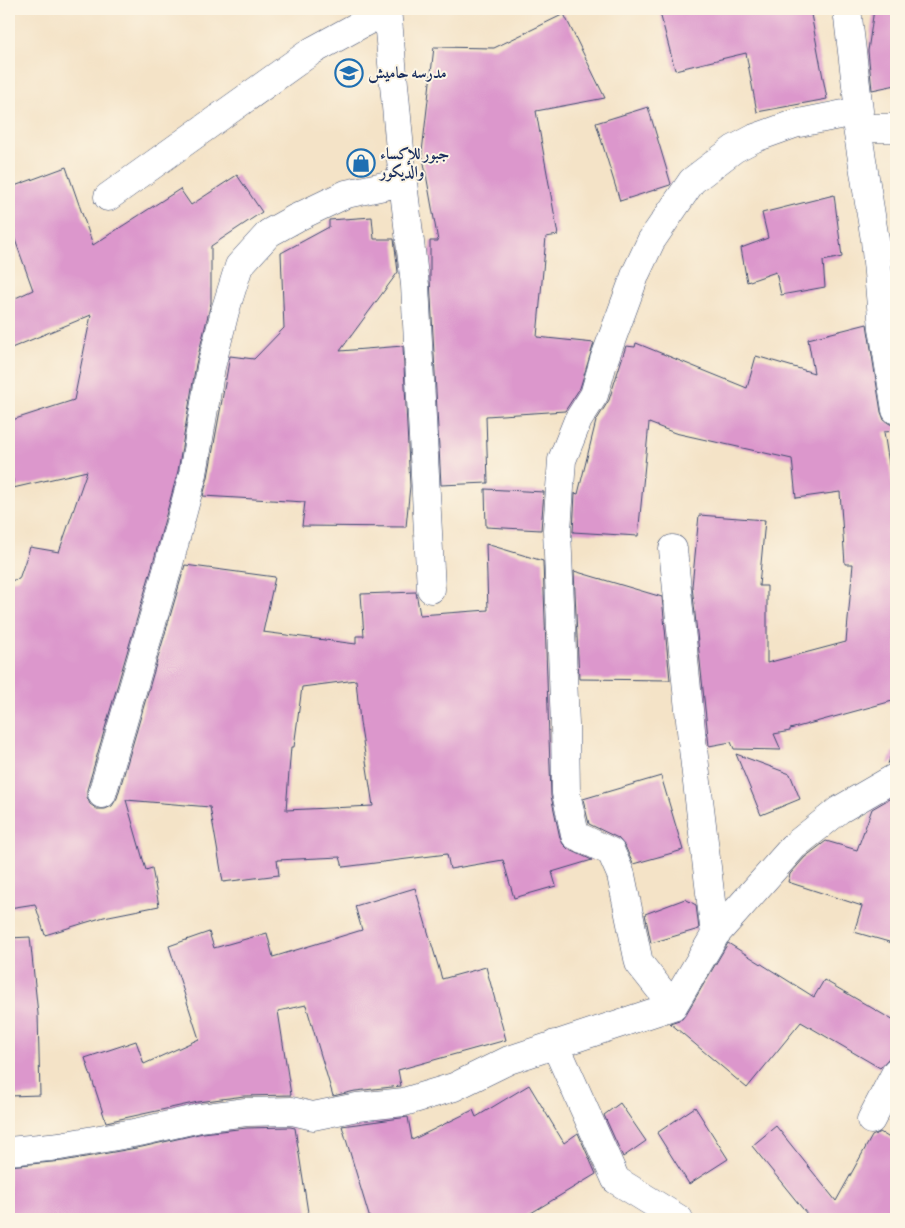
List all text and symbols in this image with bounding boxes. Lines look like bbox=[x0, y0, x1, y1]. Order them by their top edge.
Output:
school or university icon: مدرسه حاميش bbox=[334, 58, 364, 88]
place label: مدرسه حاميش bbox=[368, 63, 447, 84]
place label: جبور للإكساء والديكور bbox=[378, 144, 449, 182]
shop icon: جبور للإكساء والديكور bbox=[346, 148, 376, 178]

